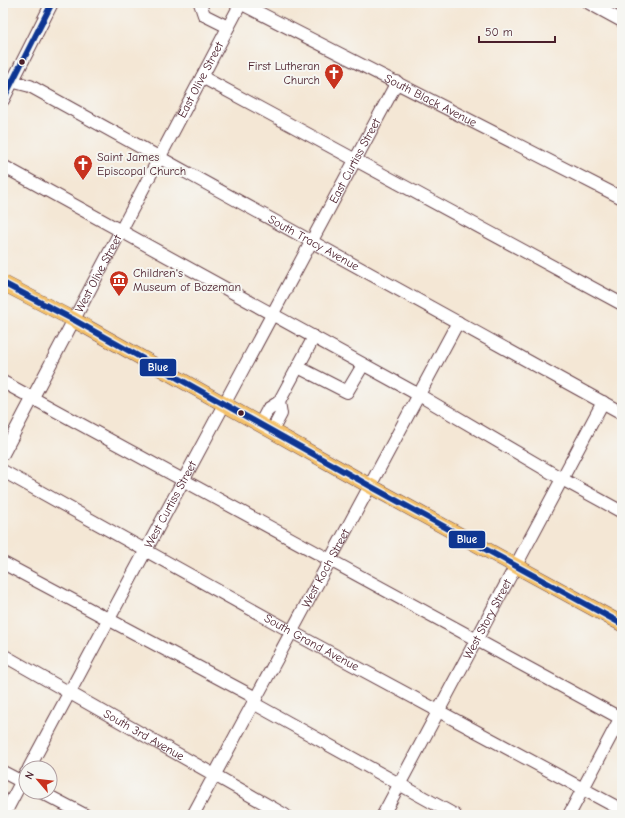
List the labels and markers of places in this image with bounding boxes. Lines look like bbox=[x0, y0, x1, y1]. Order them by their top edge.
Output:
unlabelled marker bbox=[17, 57, 27, 67]
place label: First Lutheran Church bbox=[248, 59, 320, 87]
church icon: First Lutheran Church bbox=[323, 62, 345, 90]
place label: Saint James Episcopal Church bbox=[97, 150, 186, 178]
church icon: Saint James Episcopal Church bbox=[72, 153, 94, 181]
place label: Children's Museum of Bozeman bbox=[133, 266, 241, 294]
museum icon: Children's Museum of Bozeman bbox=[108, 269, 130, 297]
unlabelled marker bbox=[236, 408, 246, 418]

